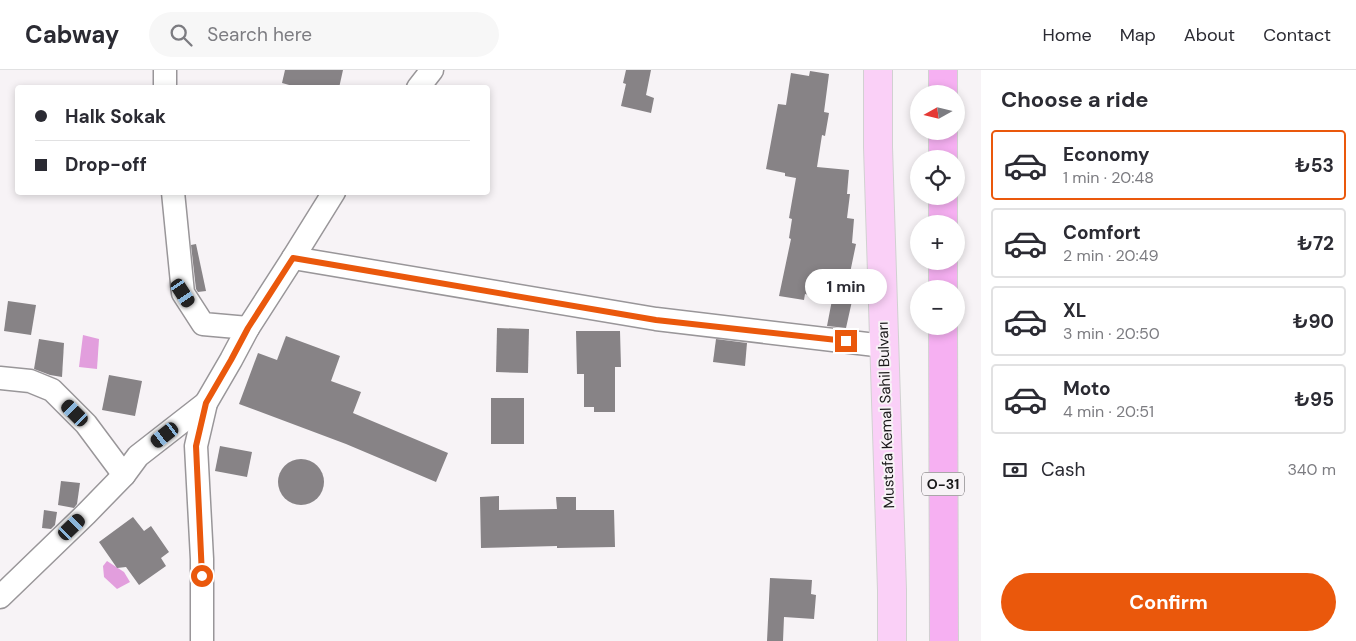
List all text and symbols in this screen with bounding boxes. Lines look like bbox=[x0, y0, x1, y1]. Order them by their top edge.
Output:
search box bbox=[149, 12, 499, 57]
text: Cabway bbox=[25, 19, 119, 50]
icon: search bbox=[167, 21, 195, 49]
text: Search here bbox=[207, 22, 312, 47]
text: Home bbox=[1042, 23, 1092, 47]
text: Map bbox=[1120, 23, 1156, 47]
text: About bbox=[1184, 23, 1235, 47]
text: Contact bbox=[1263, 23, 1331, 47]
north arrow bbox=[910, 85, 965, 140]
map controls bbox=[910, 85, 965, 335]
text: Choose a ride bbox=[1001, 85, 1149, 114]
text: Halk Sokak bbox=[65, 104, 166, 129]
text: Economy bbox=[1063, 142, 1150, 167]
icon: car bbox=[1003, 143, 1048, 188]
button: locate bbox=[910, 150, 965, 205]
text: Drop-off bbox=[65, 152, 147, 177]
text: ₺53 bbox=[1295, 153, 1334, 178]
text: 1 min · 20:48 bbox=[1063, 167, 1154, 188]
button: + bbox=[910, 215, 965, 270]
text: Comfort bbox=[1063, 220, 1141, 245]
icon: car bbox=[1003, 221, 1048, 266]
text: ₺72 bbox=[1297, 231, 1334, 256]
text: 2 min · 20:49 bbox=[1063, 245, 1158, 266]
callout: 1 min bbox=[805, 268, 887, 304]
car bbox=[168, 276, 197, 310]
text: 1 min bbox=[827, 276, 865, 297]
button: − bbox=[910, 280, 965, 335]
text: XL bbox=[1063, 298, 1086, 323]
icon: car bbox=[1003, 299, 1048, 344]
text: ₺90 bbox=[1293, 309, 1334, 334]
street label: Mustafa Kemal Sahil Bulvarı bbox=[873, 321, 899, 509]
text: 3 min · 20:50 bbox=[1063, 323, 1160, 344]
route end bbox=[835, 330, 857, 352]
text: Moto bbox=[1063, 376, 1111, 401]
icon: car bbox=[1003, 377, 1048, 422]
text: ₺95 bbox=[1294, 387, 1334, 412]
car bbox=[59, 397, 90, 429]
text: 4 min · 20:51 bbox=[1063, 401, 1154, 422]
car bbox=[148, 420, 181, 450]
icon: cash bbox=[1001, 456, 1029, 484]
text: Cash bbox=[1041, 457, 1085, 482]
text: 340 m bbox=[1287, 459, 1336, 480]
road number: O-31 bbox=[922, 472, 964, 496]
car bbox=[55, 511, 88, 543]
route start bbox=[191, 565, 213, 587]
button: Confirm bbox=[1001, 573, 1336, 631]

